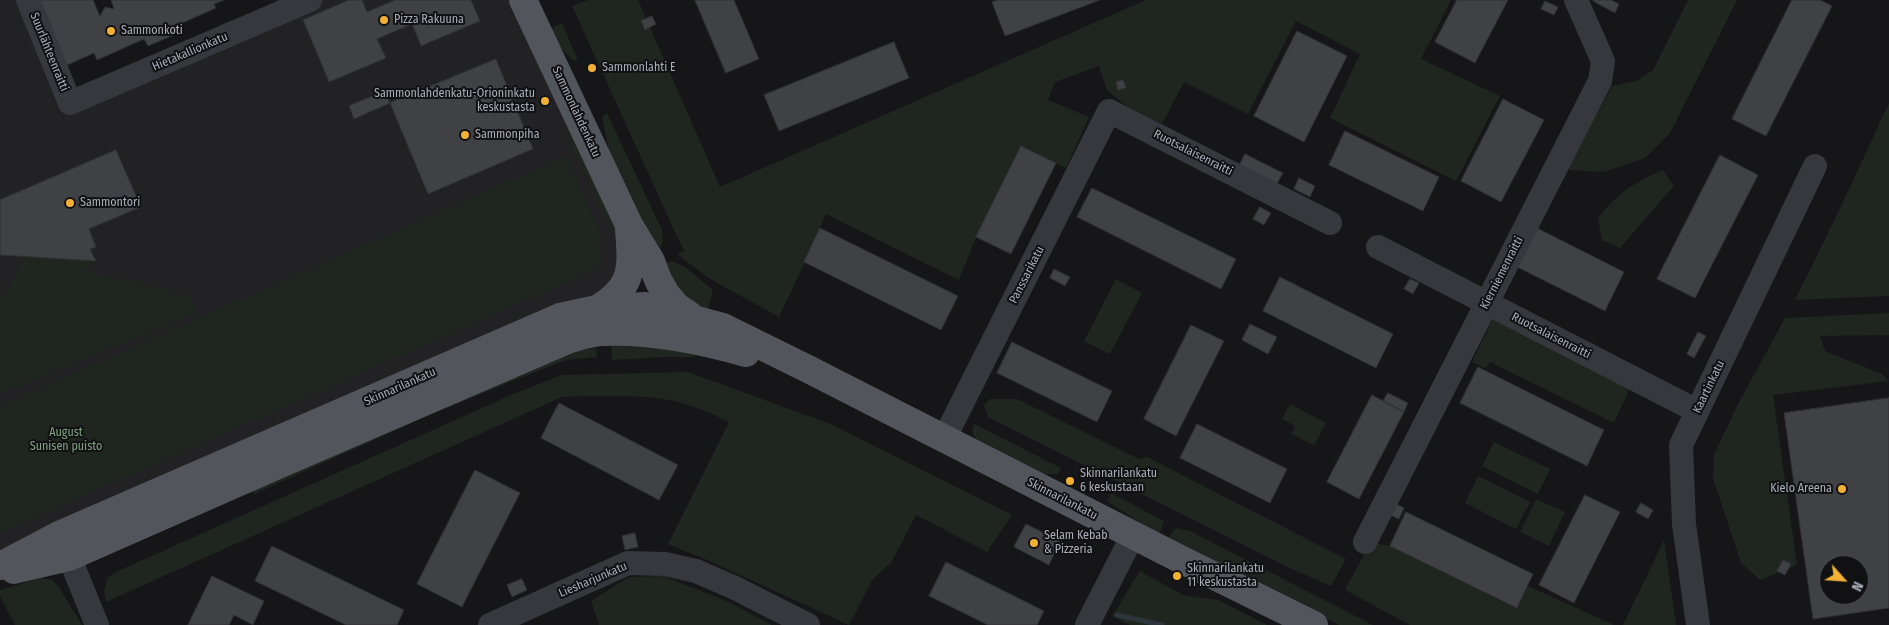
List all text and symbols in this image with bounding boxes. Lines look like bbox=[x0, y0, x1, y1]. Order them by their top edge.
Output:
street label: Suurlähteenraitti bbox=[27, 11, 71, 93]
place label: Pizza Rakuuna bbox=[394, 13, 464, 27]
marker: Pizza Rakuuna bbox=[378, 14, 390, 26]
place label: Sammonkoti bbox=[121, 24, 183, 38]
marker: Sammonkoti bbox=[105, 25, 117, 37]
street label: Hietakallionkatu bbox=[150, 30, 230, 74]
place label: Sammonlahti E bbox=[602, 61, 676, 75]
marker: Sammonlahti E bbox=[586, 62, 598, 74]
street label: Sammonlahdenkatu bbox=[549, 64, 603, 160]
place label: Sammonlahdenkatu-Orioninkatu keskustasta bbox=[374, 87, 535, 115]
marker: Sammonlahdenkatu-Orioninkatu keskustasta bbox=[539, 95, 551, 107]
street label: Ruotsalaisenraitti bbox=[1151, 127, 1235, 179]
place label: Sammonpiha bbox=[475, 128, 540, 142]
marker: Sammonpiha bbox=[459, 129, 471, 141]
place label: Sammontori bbox=[80, 196, 140, 210]
marker: Sammontori bbox=[64, 197, 76, 209]
street label: Kierniemenraitti bbox=[1477, 234, 1527, 312]
street label: Panssarikatu bbox=[1006, 244, 1048, 306]
street label: Ruotsalaisenraitti bbox=[1509, 310, 1593, 362]
street label: Kaartinkatu bbox=[1690, 358, 1728, 416]
street label: Skinnarilankatu bbox=[362, 365, 438, 409]
park label: August Sunisen puisto bbox=[30, 426, 102, 454]
place label: Skinnarilankatu 6 keskustaan bbox=[1080, 467, 1157, 495]
street label: Skinnarilankatu bbox=[1024, 475, 1100, 523]
marker: Skinnarilankatu 6 keskustaan bbox=[1064, 475, 1076, 487]
place label: Kielo Areena bbox=[1770, 482, 1832, 496]
marker: Kielo Areena bbox=[1836, 483, 1848, 495]
place label: Selam Kebab & Pizzeria bbox=[1044, 529, 1108, 557]
marker: Selam Kebab & Pizzeria bbox=[1028, 537, 1040, 549]
north arrow bbox=[1819, 555, 1869, 605]
street label: Liesharjunkatu bbox=[557, 559, 629, 601]
place label: Skinnarilankatu 11 keskustasta bbox=[1187, 562, 1264, 590]
marker: Skinnarilankatu 11 keskustasta bbox=[1171, 570, 1183, 582]
text: N bbox=[1848, 579, 1867, 594]

